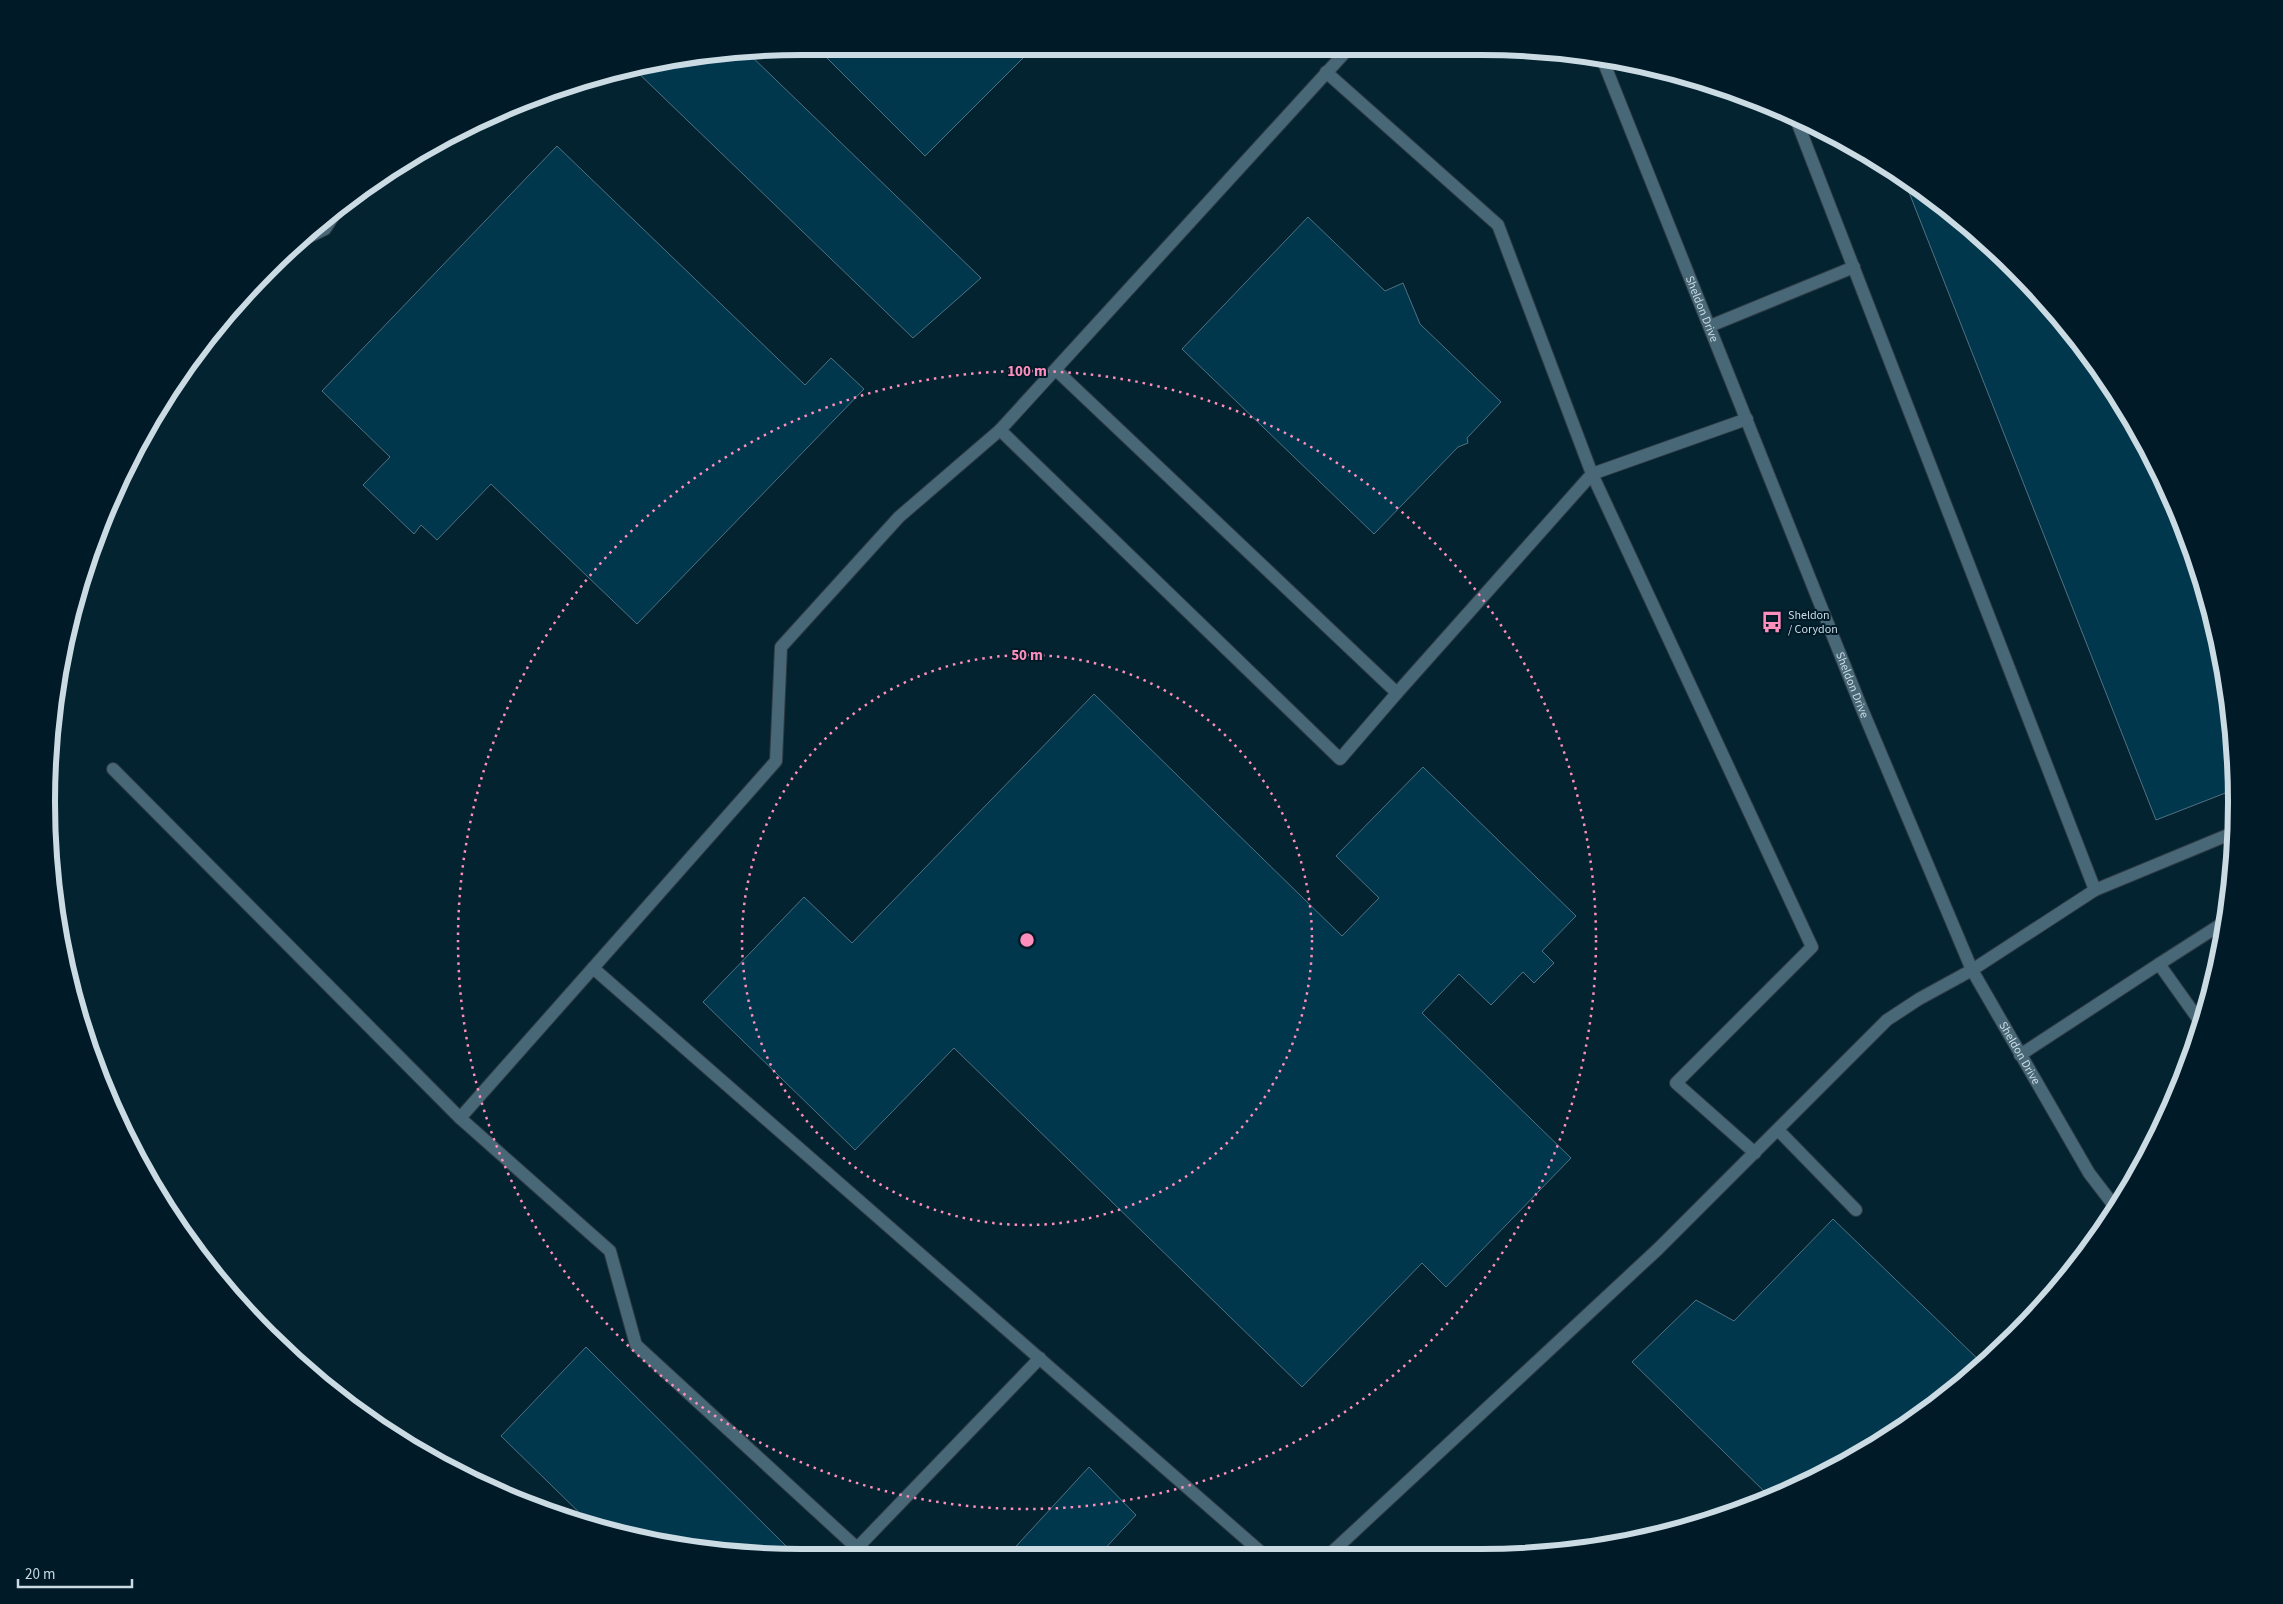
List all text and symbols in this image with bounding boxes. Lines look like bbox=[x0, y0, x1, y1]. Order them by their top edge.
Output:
street label: Sheldon Drive bbox=[1681, 273, 1723, 345]
text: 100 m bbox=[1007, 361, 1047, 382]
place label: Sheldon / Corydon bbox=[1788, 607, 1838, 638]
bus stop icon: Sheldon / Corydon bbox=[1759, 609, 1785, 635]
text: 50 m bbox=[1011, 645, 1043, 666]
street label: Sheldon Drive bbox=[1831, 649, 1873, 721]
centre of rings bbox=[1018, 931, 1036, 949]
street label: Sheldon Drive bbox=[1995, 1019, 2044, 1088]
scale bar bbox=[18, 1556, 131, 1588]
text: 20 m bbox=[25, 1564, 55, 1585]

